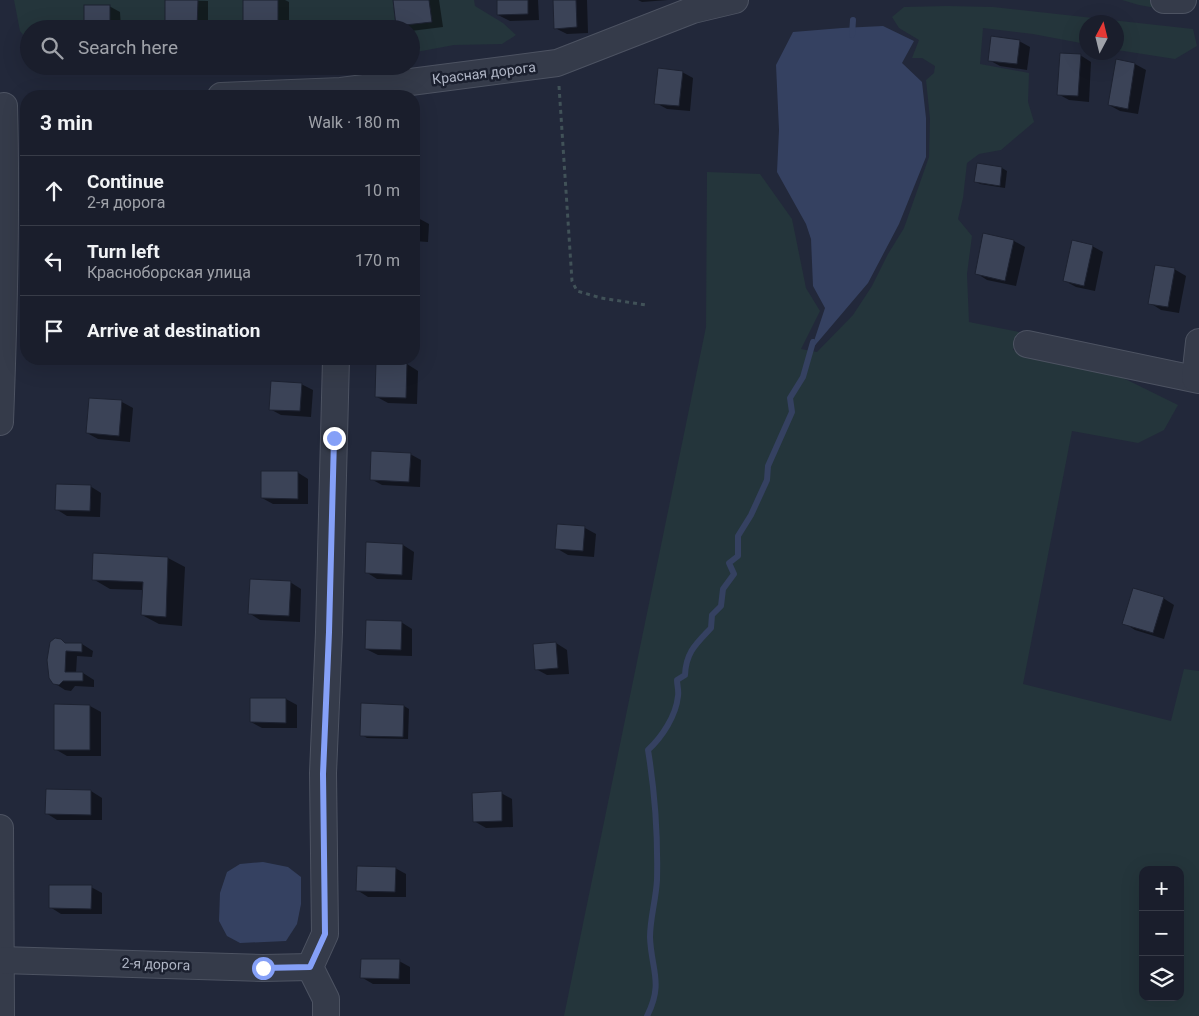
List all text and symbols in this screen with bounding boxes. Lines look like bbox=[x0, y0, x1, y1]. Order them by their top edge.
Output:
north arrow bbox=[1079, 15, 1124, 60]
search box bbox=[20, 20, 420, 75]
icon: search bbox=[38, 34, 66, 62]
text: Search here bbox=[78, 36, 178, 59]
street label: Красная дорога bbox=[431, 59, 537, 87]
text: 3 min bbox=[40, 111, 93, 135]
text: Walk · 180 m bbox=[308, 113, 400, 132]
text: Continue bbox=[87, 170, 164, 193]
icon: ahead bbox=[40, 177, 68, 205]
text: 10 m bbox=[364, 181, 400, 200]
text: 2-я дорога bbox=[87, 193, 165, 212]
text: Turn left bbox=[87, 240, 160, 263]
icon: left bbox=[40, 247, 68, 275]
text: 170 m bbox=[355, 251, 400, 270]
text: Красноборская улица bbox=[87, 263, 251, 282]
icon: arrive bbox=[40, 317, 68, 345]
text: Arrive at destination bbox=[87, 319, 260, 342]
route end bbox=[323, 427, 346, 450]
map controls bbox=[1139, 866, 1184, 1001]
button: + bbox=[1139, 866, 1184, 911]
button: − bbox=[1139, 911, 1184, 956]
street label: 2-я дорога bbox=[121, 955, 191, 973]
button: layers bbox=[1139, 956, 1184, 1001]
route start bbox=[252, 957, 275, 980]

